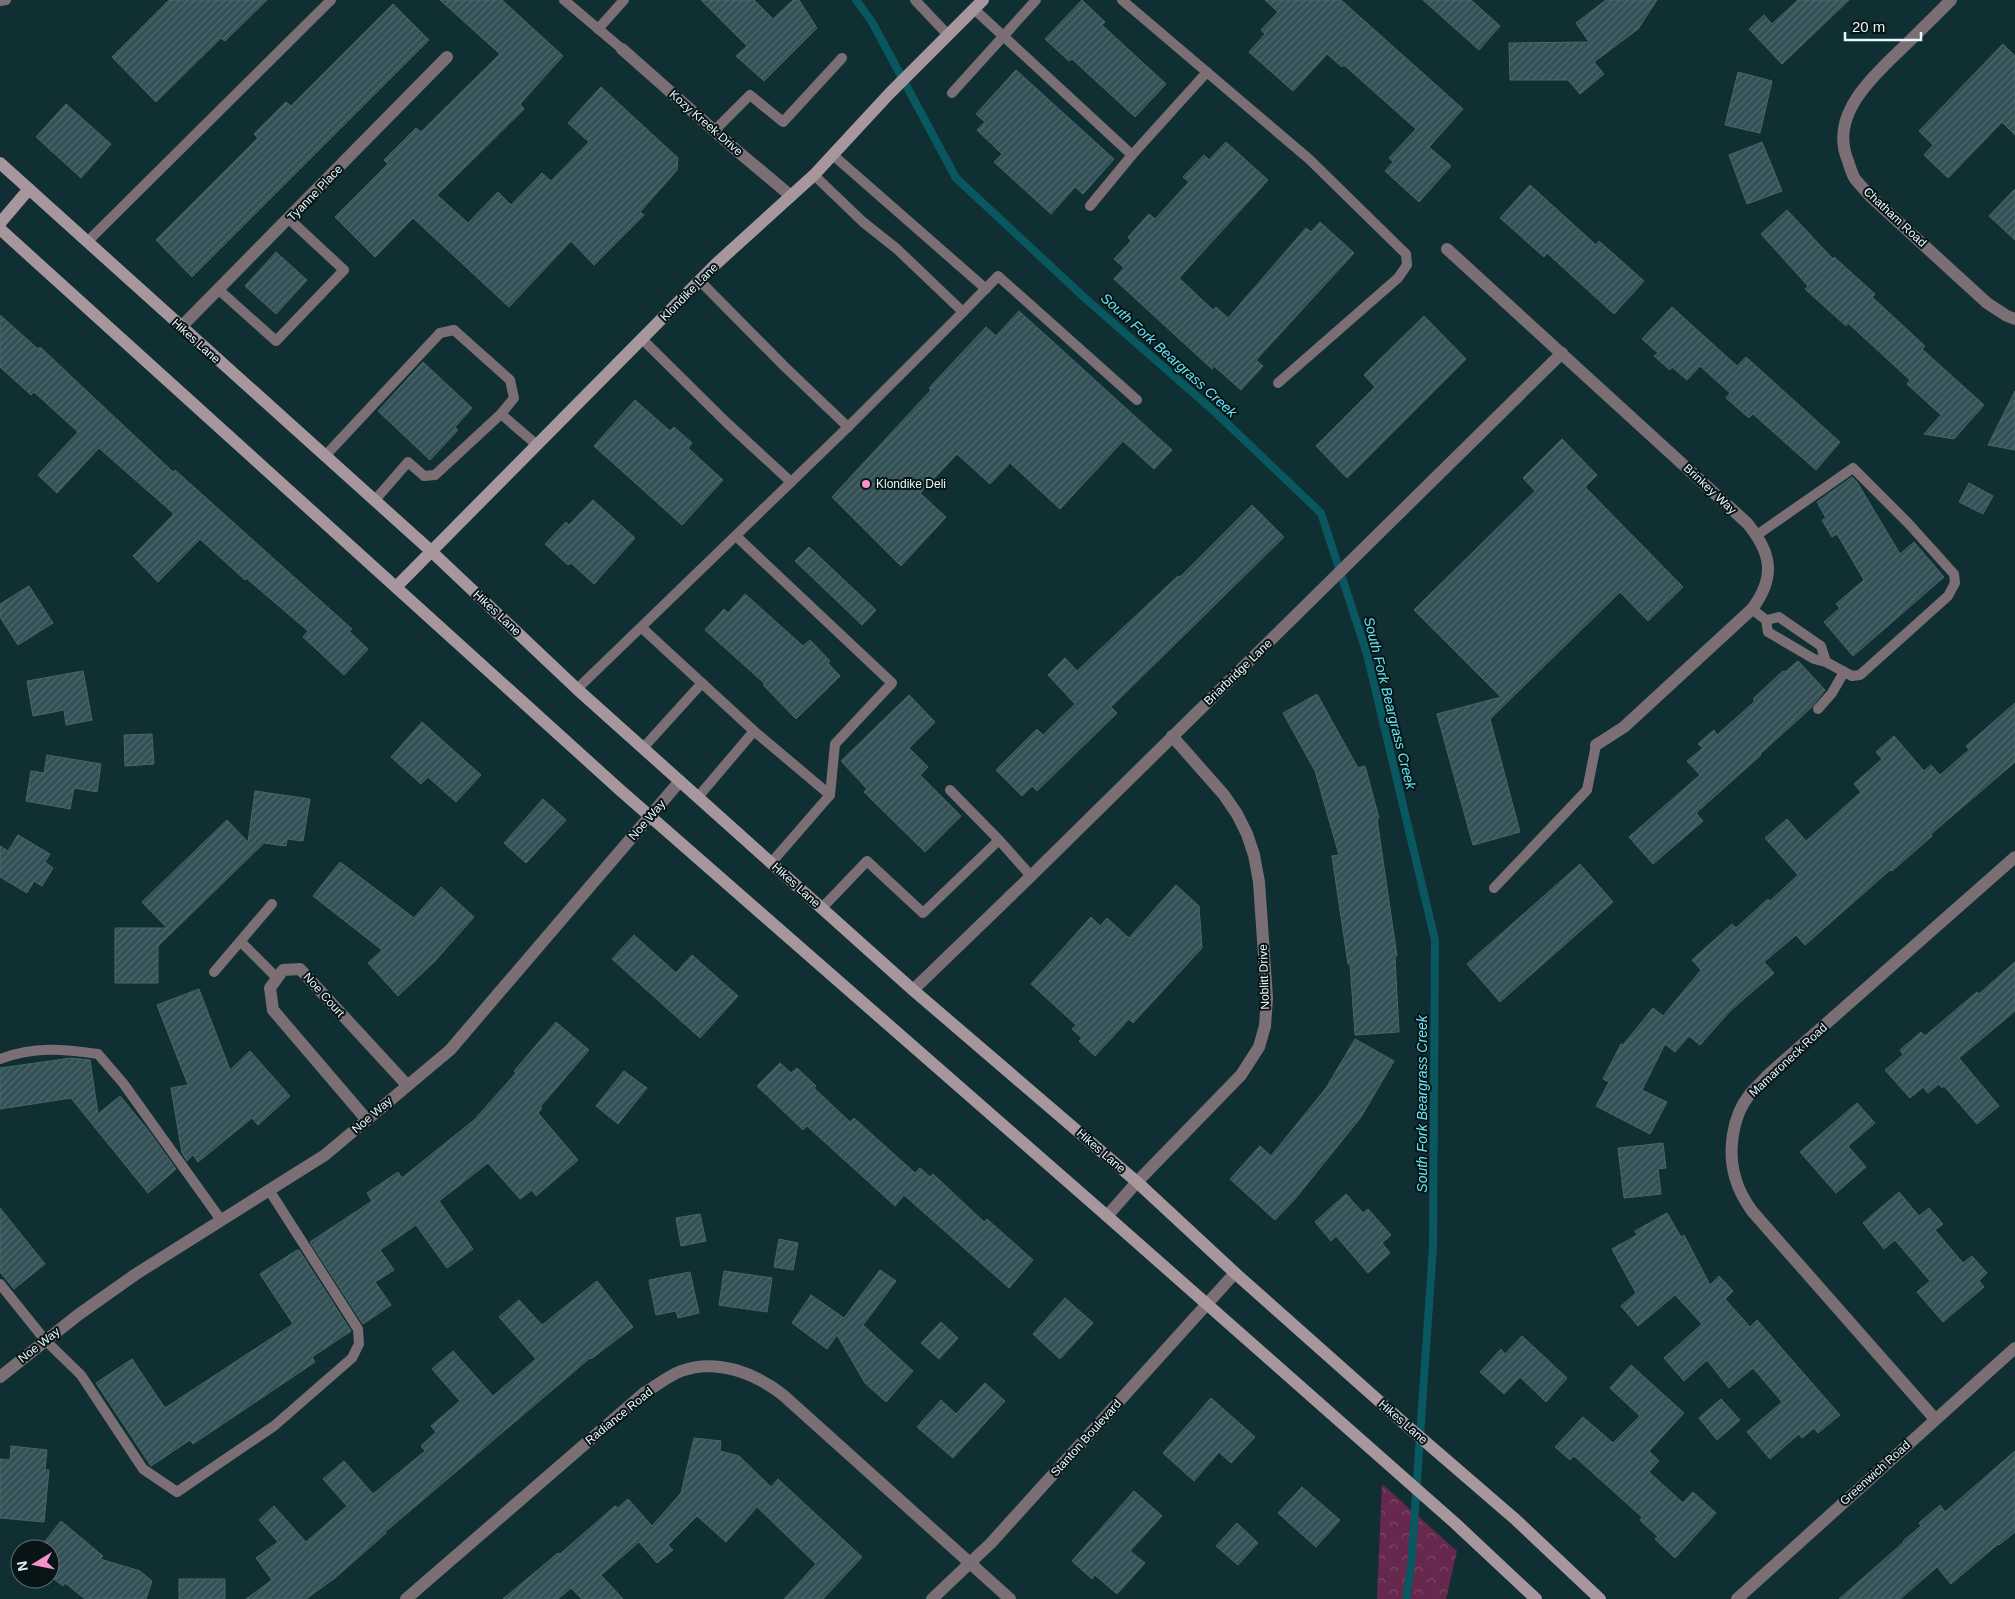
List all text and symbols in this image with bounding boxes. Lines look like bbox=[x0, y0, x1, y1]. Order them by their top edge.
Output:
scale bar bbox=[1845, 10, 1921, 42]
text: 20 m bbox=[1852, 18, 1885, 35]
street label: Kozy Kreek Drive bbox=[666, 87, 746, 159]
street label: Tyanne Place bbox=[285, 162, 346, 224]
street label: Chatham Road bbox=[1861, 184, 1929, 250]
street label: Klondike Lane bbox=[657, 260, 721, 324]
water label: South Fork Beargrass Creek bbox=[1098, 290, 1241, 421]
street label: Hikes Lane bbox=[169, 316, 223, 367]
street label: Brinkey Way bbox=[1681, 461, 1739, 517]
place label: Klondike Deli bbox=[876, 477, 946, 491]
marker: Klondike Deli bbox=[860, 478, 872, 490]
street label: Hikes Lane bbox=[470, 587, 524, 639]
water label: South Fork Beargrass Creek bbox=[1361, 615, 1419, 792]
street label: Briarbridge Lane bbox=[1201, 636, 1275, 708]
street label: Noe Way bbox=[626, 797, 668, 843]
street label: Hikes Lane bbox=[769, 860, 823, 911]
street label: Noblitt Drive bbox=[1256, 944, 1272, 1010]
street label: Noe Court bbox=[300, 970, 348, 1020]
water label: South Fork Beargrass Creek bbox=[1414, 1014, 1430, 1193]
street label: Mamaroneck Road bbox=[1746, 1020, 1830, 1100]
street label: Noe Way bbox=[349, 1094, 395, 1136]
street label: Hikes Lane bbox=[1074, 1126, 1128, 1176]
street label: Noe Way bbox=[15, 1324, 63, 1366]
street label: Radiance Road bbox=[582, 1385, 656, 1447]
street label: Stanton Boulevard bbox=[1048, 1397, 1124, 1479]
street label: Hikes Lane bbox=[1376, 1397, 1430, 1447]
street label: Greenwich Road bbox=[1837, 1438, 1913, 1508]
north arrow bbox=[10, 1539, 60, 1589]
text: N bbox=[13, 1560, 31, 1573]

